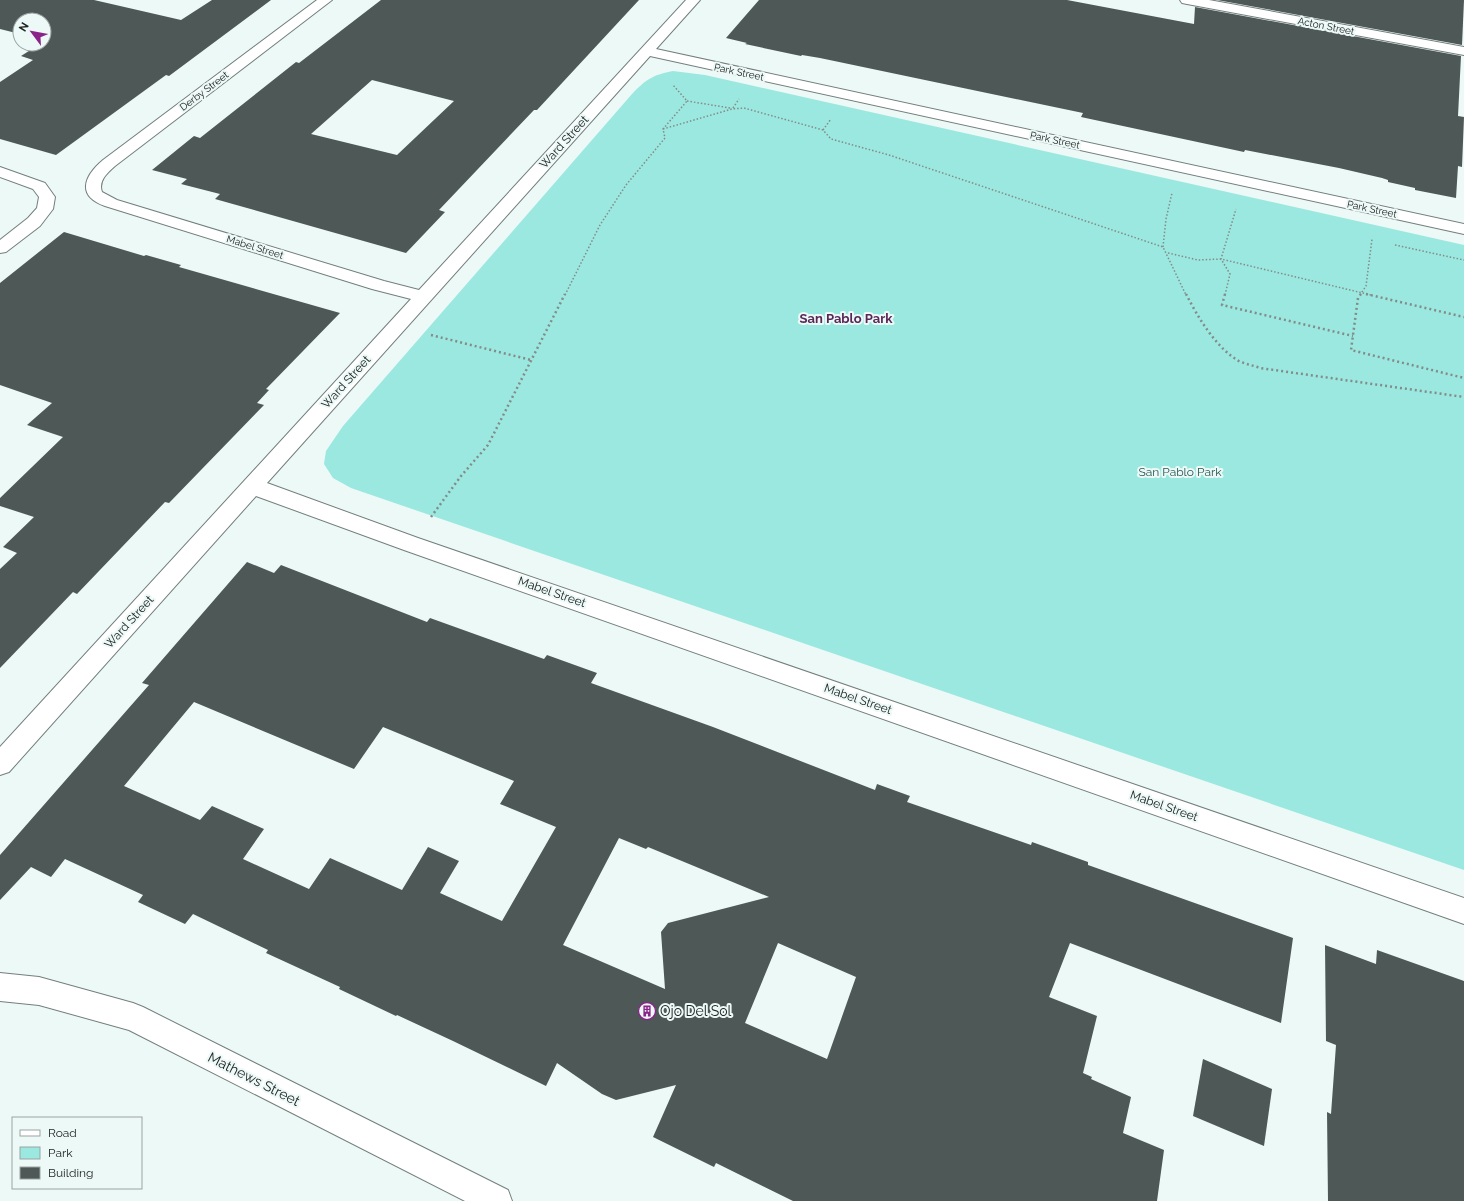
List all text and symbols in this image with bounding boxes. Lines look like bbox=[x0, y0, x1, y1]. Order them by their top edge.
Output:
north arrow bbox=[12, 12, 52, 52]
street label: Acton Street bbox=[1297, 15, 1356, 37]
text: N bbox=[16, 20, 32, 34]
street label: Park Street bbox=[713, 61, 766, 83]
street label: Derby Street bbox=[178, 69, 231, 113]
street label: Ward Street bbox=[537, 113, 591, 171]
street label: Park Street bbox=[1029, 129, 1082, 151]
street label: Park Street bbox=[1346, 198, 1399, 220]
street label: Mabel Street bbox=[225, 233, 285, 261]
district label: San Pablo Park bbox=[800, 311, 893, 326]
street label: Ward Street bbox=[319, 353, 373, 411]
park label: San Pablo Park bbox=[1138, 465, 1222, 479]
street label: Mabel Street bbox=[516, 574, 588, 610]
street label: Ward Street bbox=[102, 593, 156, 651]
street label: Mabel Street bbox=[822, 681, 894, 717]
street label: Mabel Street bbox=[1128, 788, 1200, 824]
building icon: Ojo Del Sol bbox=[637, 1001, 657, 1021]
place label: Ojo Del Sol bbox=[660, 1003, 732, 1019]
street label: Mathews Street bbox=[205, 1049, 303, 1109]
legend bbox=[12, 1117, 142, 1189]
text: Road bbox=[48, 1126, 77, 1140]
text: Park bbox=[48, 1146, 73, 1160]
text: Building bbox=[48, 1166, 94, 1180]

